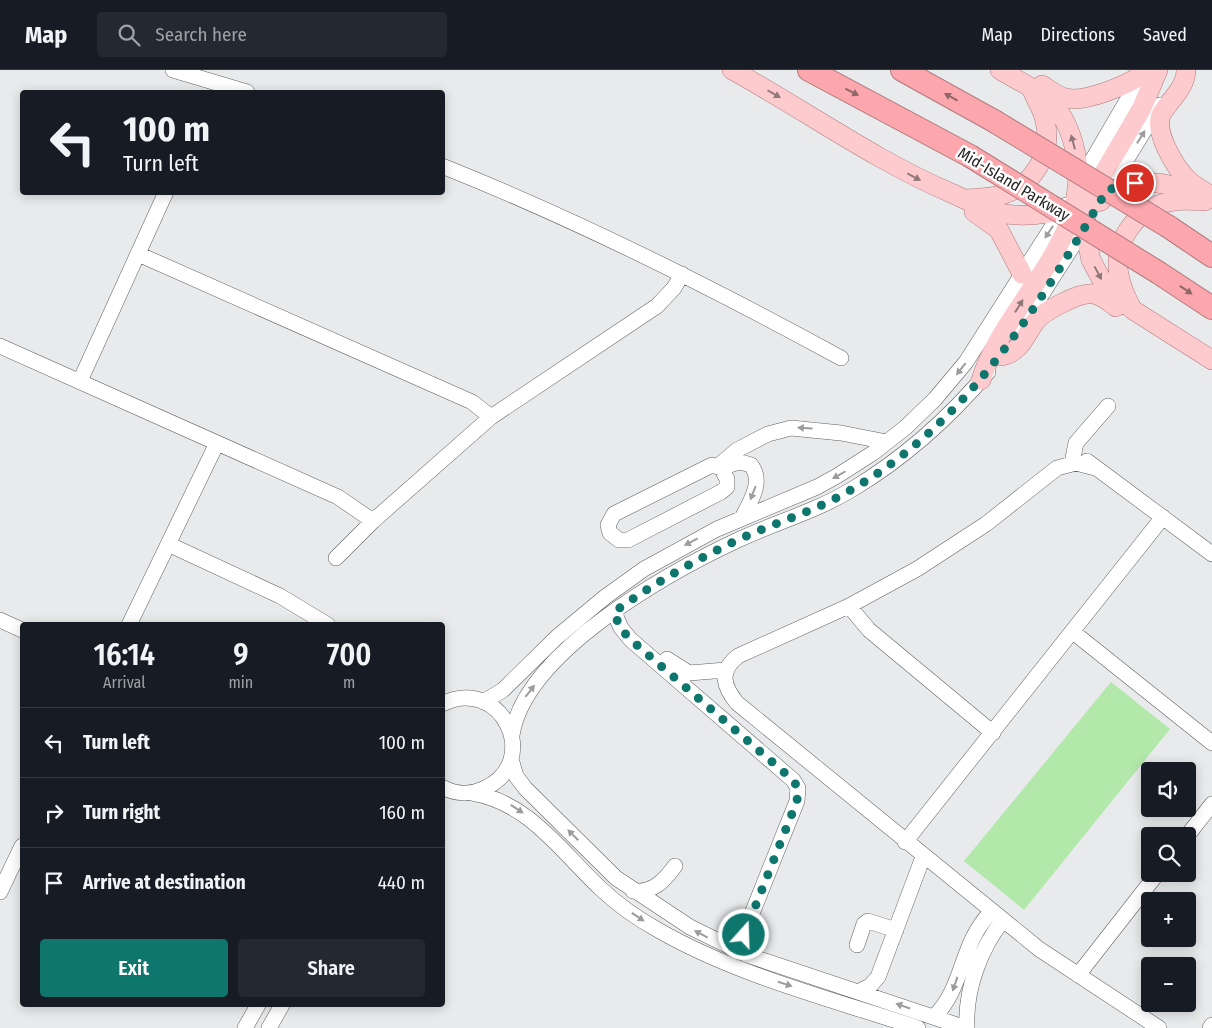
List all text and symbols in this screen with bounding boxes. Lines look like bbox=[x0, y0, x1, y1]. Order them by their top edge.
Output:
search box bbox=[97, 12, 447, 57]
text: Map bbox=[25, 21, 67, 49]
icon: search bbox=[115, 21, 143, 49]
text: Search here bbox=[155, 23, 247, 46]
text: Map bbox=[981, 24, 1013, 46]
text: Directions bbox=[1041, 24, 1115, 46]
text: Saved bbox=[1143, 24, 1187, 46]
one-way arrow bbox=[845, 88, 860, 96]
one-way arrow bbox=[768, 89, 781, 98]
one-way arrow bbox=[945, 93, 958, 102]
text: 100 m bbox=[123, 108, 210, 150]
icon: left bbox=[40, 110, 105, 175]
one-way arrow bbox=[1136, 130, 1145, 144]
one-way arrow bbox=[1069, 135, 1077, 150]
street label: Mid-Island Parkway bbox=[955, 143, 1074, 225]
text: Turn left bbox=[123, 150, 199, 177]
pin bbox=[1114, 162, 1156, 204]
icon: arrive bbox=[1121, 169, 1149, 197]
one-way arrow bbox=[907, 173, 921, 181]
one-way arrow bbox=[1044, 226, 1053, 239]
one-way arrow bbox=[1094, 266, 1102, 281]
one-way arrow bbox=[1179, 285, 1192, 295]
one-way arrow bbox=[1015, 300, 1024, 313]
one-way arrow bbox=[955, 362, 966, 375]
one-way arrow bbox=[797, 424, 813, 432]
one-way arrow bbox=[832, 470, 845, 479]
one-way arrow bbox=[749, 486, 757, 501]
one-way arrow bbox=[684, 538, 698, 546]
text: 16:14 bbox=[94, 637, 155, 673]
text: 9 bbox=[233, 637, 249, 673]
text: 700 bbox=[327, 637, 371, 673]
text: Arrival bbox=[103, 673, 145, 692]
text: min bbox=[228, 673, 253, 692]
text: m bbox=[343, 673, 355, 692]
one-way arrow bbox=[525, 684, 535, 698]
icon: left bbox=[40, 729, 68, 757]
text: Turn left bbox=[83, 731, 150, 754]
text: 100 m bbox=[379, 731, 425, 754]
map controls bbox=[1141, 762, 1196, 1012]
button: sound bbox=[1141, 762, 1196, 817]
icon: right bbox=[40, 799, 68, 827]
text: Turn right bbox=[83, 801, 160, 824]
text: 160 m bbox=[379, 801, 425, 824]
one-way arrow bbox=[510, 804, 524, 814]
button: search bbox=[1141, 827, 1196, 882]
one-way arrow bbox=[567, 829, 579, 841]
icon: arrive bbox=[40, 869, 68, 897]
text: Arrive at destination bbox=[83, 871, 246, 894]
text: 440 m bbox=[378, 871, 425, 894]
button: + bbox=[1141, 892, 1196, 947]
position arrow bbox=[717, 908, 769, 960]
one-way arrow bbox=[631, 912, 645, 922]
one-way arrow bbox=[694, 930, 708, 938]
button: Exit bbox=[40, 939, 228, 997]
button: Share bbox=[238, 939, 425, 997]
button: − bbox=[1141, 957, 1196, 1012]
one-way arrow bbox=[951, 977, 958, 992]
one-way arrow bbox=[778, 980, 793, 988]
one-way arrow bbox=[895, 1002, 910, 1010]

